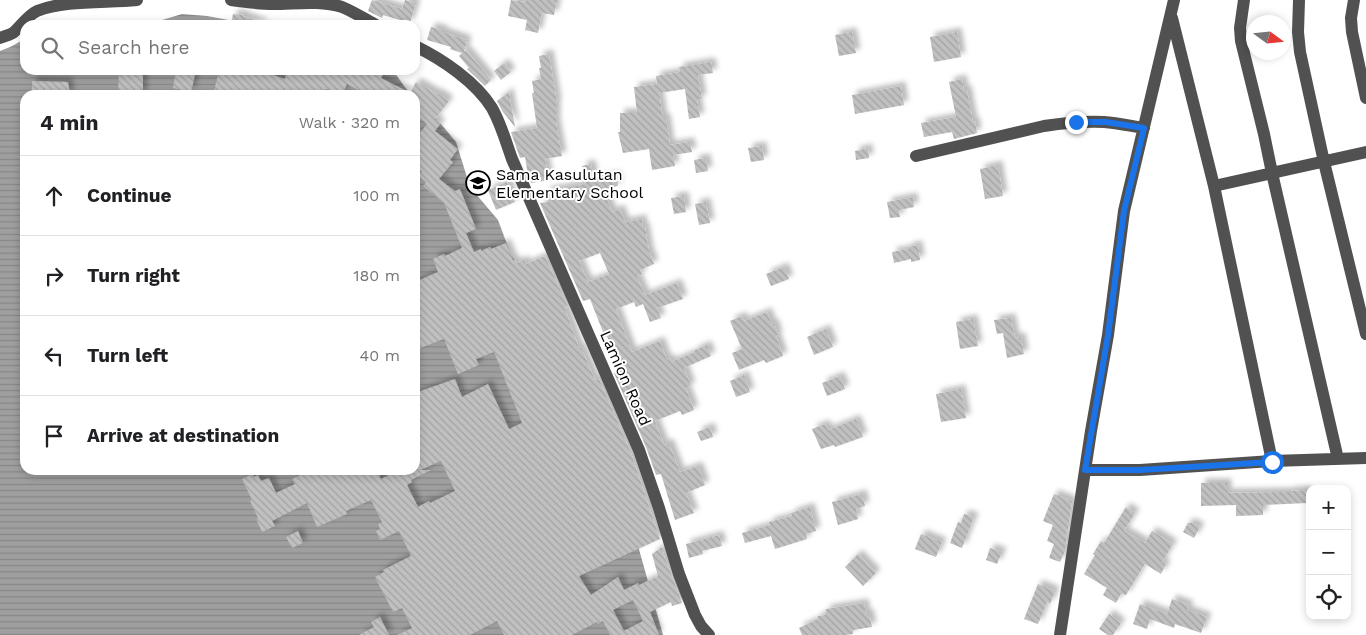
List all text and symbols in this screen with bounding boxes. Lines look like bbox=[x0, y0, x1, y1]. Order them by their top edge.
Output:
north arrow bbox=[1246, 15, 1291, 60]
search box bbox=[20, 20, 420, 75]
icon: search bbox=[38, 34, 66, 62]
text: Search here bbox=[78, 36, 189, 59]
text: 4 min bbox=[40, 110, 98, 135]
route end bbox=[1065, 111, 1088, 134]
text: Walk · 320 m bbox=[299, 113, 400, 132]
place label: Sama Kasulutan Elementary School bbox=[496, 165, 644, 202]
school or university icon: Sama Kasulutan Elementary School bbox=[465, 170, 491, 196]
icon: ahead bbox=[40, 182, 68, 210]
text: Continue bbox=[87, 184, 171, 207]
text: 100 m bbox=[353, 186, 400, 205]
icon: right bbox=[40, 262, 68, 290]
text: Turn right bbox=[87, 264, 180, 287]
text: 180 m bbox=[353, 266, 400, 285]
street label: Lamion Road bbox=[596, 328, 655, 429]
icon: left bbox=[40, 342, 68, 370]
text: Turn left bbox=[87, 344, 168, 367]
text: 40 m bbox=[360, 346, 400, 365]
icon: arrive bbox=[40, 422, 68, 450]
text: Arrive at destination bbox=[87, 424, 279, 447]
route start bbox=[1261, 451, 1284, 474]
map controls bbox=[1306, 485, 1351, 620]
button: + bbox=[1306, 485, 1351, 530]
button: − bbox=[1306, 530, 1351, 575]
button: locate bbox=[1306, 575, 1351, 620]

